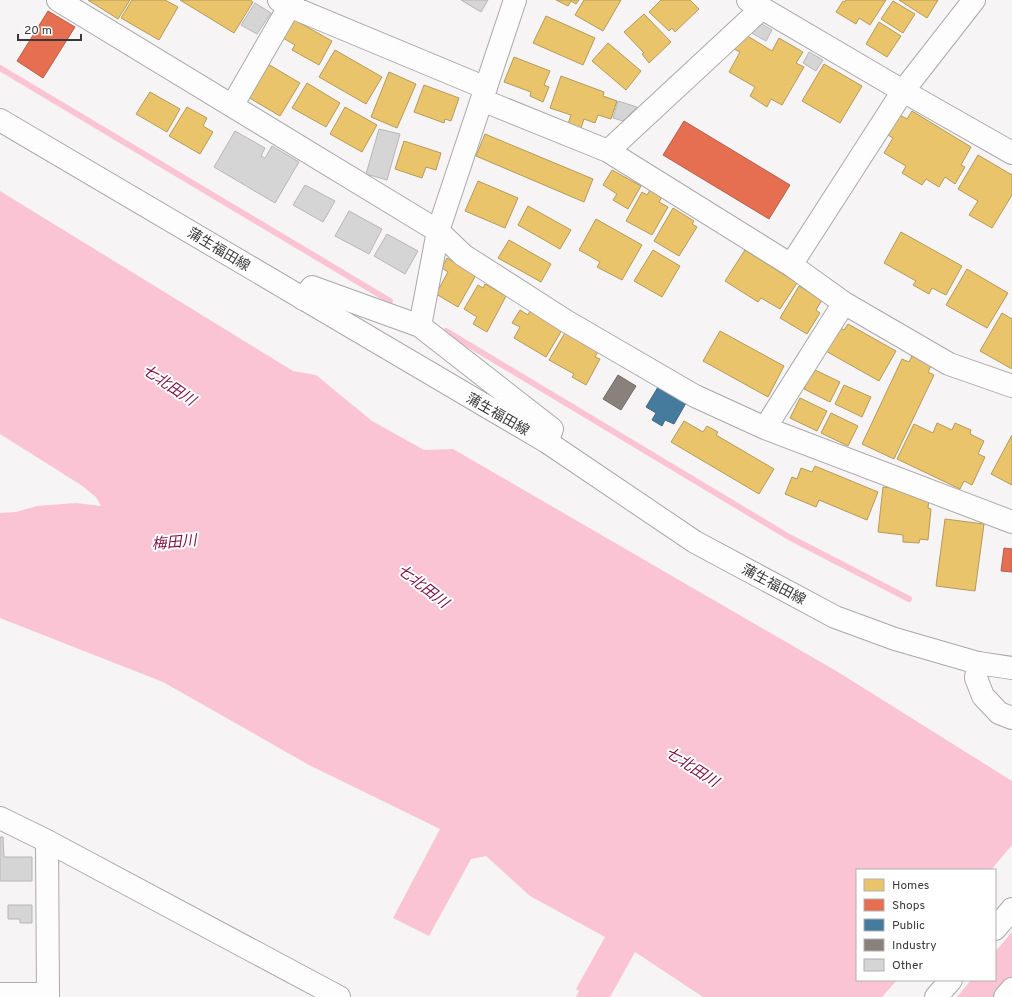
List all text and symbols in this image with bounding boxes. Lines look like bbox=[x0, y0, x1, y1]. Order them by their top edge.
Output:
scale bar bbox=[18, 16, 81, 42]
text: 20 m bbox=[24, 23, 52, 39]
street label: 蒲生福田線 bbox=[184, 225, 253, 276]
water label: 七北田川 bbox=[138, 362, 200, 412]
street label: 蒲生福田線 bbox=[463, 390, 532, 440]
water label: 梅田川 bbox=[151, 532, 199, 555]
water label: 七北田川 bbox=[393, 561, 453, 614]
street label: 蒲生福田線 bbox=[738, 561, 808, 609]
water label: 七北田川 bbox=[661, 744, 723, 794]
legend bbox=[856, 869, 996, 981]
text: Homes bbox=[892, 878, 929, 894]
text: Shops bbox=[892, 898, 925, 914]
text: Public bbox=[892, 918, 925, 934]
text: Industry bbox=[892, 938, 937, 954]
text: Other bbox=[892, 958, 924, 974]

